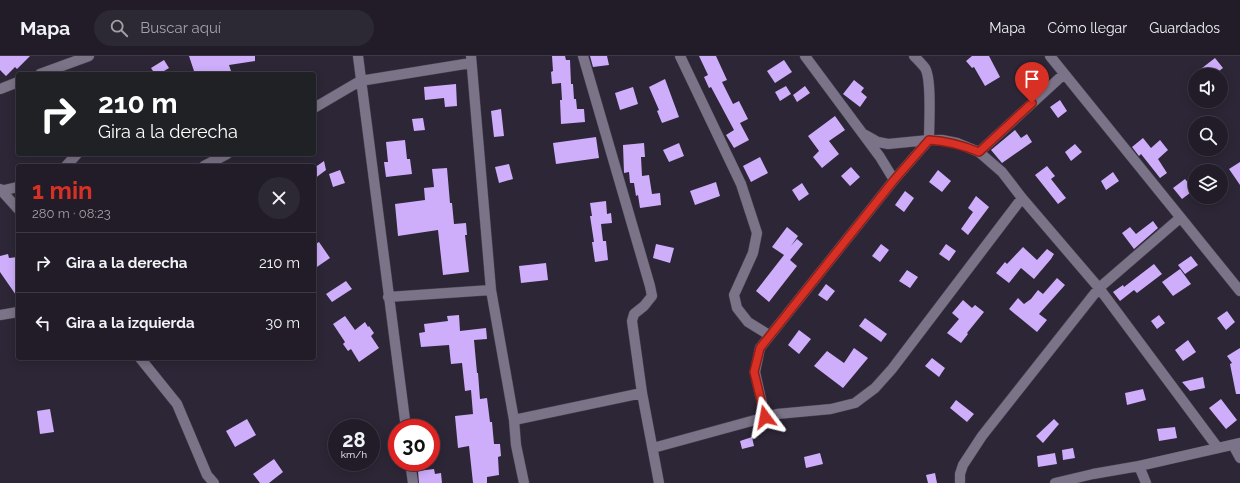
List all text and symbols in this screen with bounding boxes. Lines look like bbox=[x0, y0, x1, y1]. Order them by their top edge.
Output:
search box bbox=[94, 10, 374, 46]
text: Mapa bbox=[20, 17, 70, 39]
icon: search bbox=[108, 17, 130, 39]
text: Buscar aquí bbox=[140, 19, 221, 37]
text: Mapa bbox=[989, 20, 1025, 36]
text: Cómo llegar bbox=[1047, 20, 1127, 36]
text: Guardados bbox=[1149, 20, 1220, 36]
pin bbox=[1015, 62, 1049, 103]
icon: arrive bbox=[1021, 68, 1043, 90]
map controls bbox=[1188, 68, 1228, 204]
button: sound bbox=[1188, 68, 1228, 108]
text: 210 m bbox=[98, 87, 178, 120]
icon: right bbox=[32, 88, 84, 140]
button: search bbox=[1188, 116, 1228, 156]
text: Gira a la derecha bbox=[98, 121, 238, 142]
button: layers bbox=[1188, 164, 1228, 204]
text: 1 min bbox=[32, 176, 93, 205]
button: close bbox=[258, 177, 300, 219]
text: 280 m · 08:23 bbox=[32, 206, 111, 221]
icon: right bbox=[32, 252, 54, 274]
text: Gira a la derecha bbox=[66, 254, 187, 272]
text: 210 m bbox=[259, 254, 300, 272]
icon: left bbox=[32, 312, 54, 334]
text: Gira a la izquierda bbox=[66, 314, 195, 332]
text: 30 m bbox=[265, 314, 300, 332]
position arrow bbox=[744, 396, 786, 438]
speed limit sign: 30 bbox=[388, 419, 440, 471]
text: 28 bbox=[342, 428, 366, 452]
text: km/h bbox=[341, 449, 367, 460]

